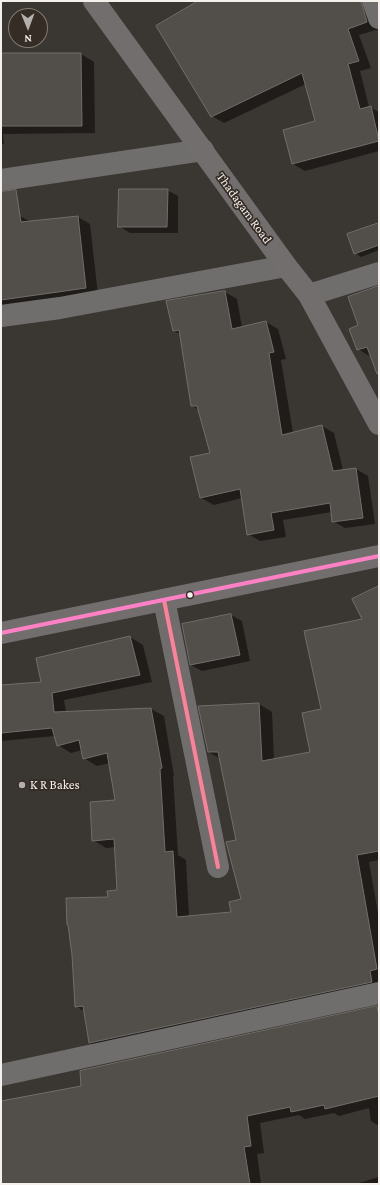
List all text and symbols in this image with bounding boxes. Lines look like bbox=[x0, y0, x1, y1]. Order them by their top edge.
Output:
north arrow bbox=[8, 8, 48, 48]
text: N bbox=[24, 33, 32, 45]
street label: Thadagam Road bbox=[213, 169, 275, 247]
unlabelled marker bbox=[185, 590, 195, 600]
place label: K R Bakes bbox=[30, 777, 80, 793]
marker: K R Bakes bbox=[17, 780, 27, 790]

